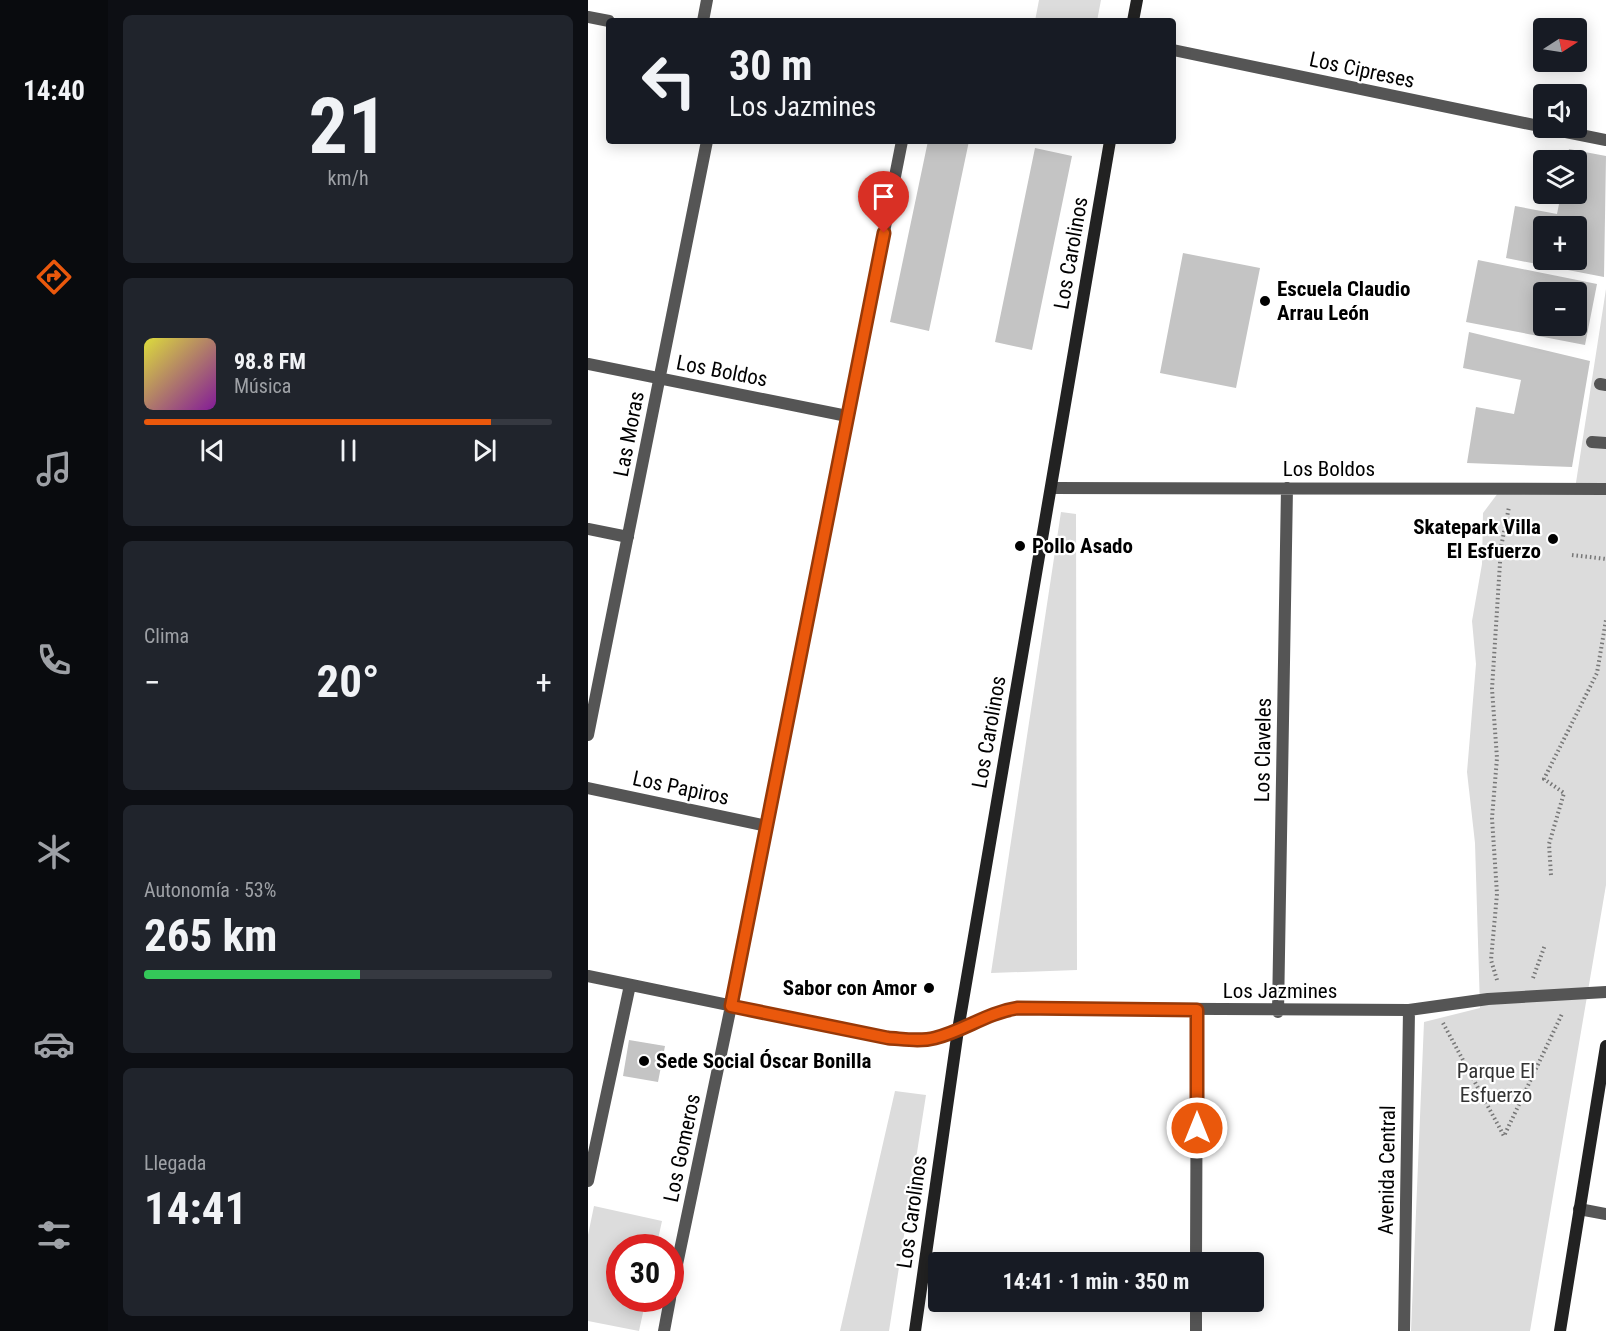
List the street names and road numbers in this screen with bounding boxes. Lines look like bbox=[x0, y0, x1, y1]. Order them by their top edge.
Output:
street label: Los Cipreses bbox=[1307, 47, 1417, 93]
street label: Los Carolinos bbox=[1049, 195, 1093, 311]
street label: Los Boldos bbox=[674, 350, 770, 392]
street label: Las Moras bbox=[609, 389, 649, 479]
street label: Los Boldos bbox=[1283, 457, 1375, 481]
street label: Los Carolinos bbox=[967, 674, 1011, 790]
street label: Los Claveles bbox=[1250, 698, 1276, 802]
street label: Los Papiros bbox=[631, 766, 731, 810]
street label: Los Jazmines bbox=[1223, 979, 1337, 1003]
street label: Los Gomeros bbox=[659, 1092, 705, 1204]
street label: Avenida Central bbox=[1374, 1105, 1400, 1235]
street label: Los Carolinos bbox=[892, 1154, 932, 1270]

